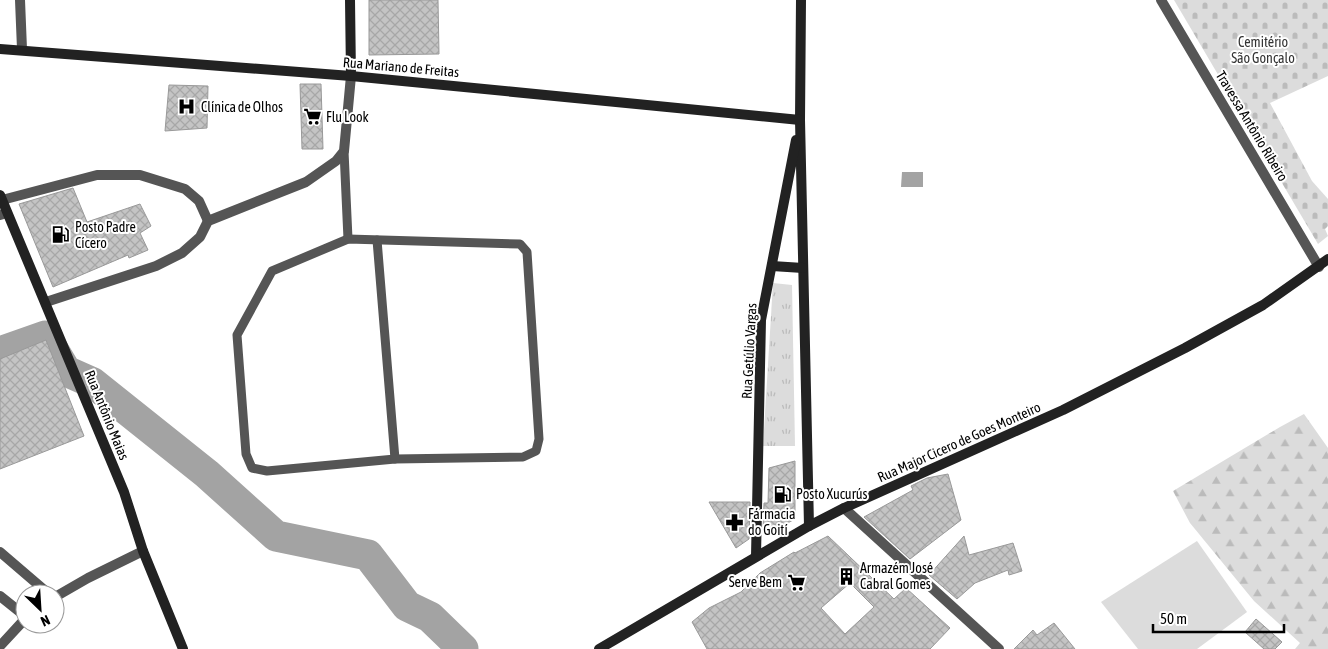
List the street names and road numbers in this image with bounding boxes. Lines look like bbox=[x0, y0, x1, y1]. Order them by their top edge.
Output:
street label: Rua Mariano de Freitas bbox=[342, 54, 460, 80]
street label: Travessa Antônio Ribeiro bbox=[1213, 68, 1291, 184]
street label: Rua Getúlio Vargas bbox=[738, 303, 760, 399]
street label: Rua Antônio Maias bbox=[82, 368, 132, 462]
street label: Rua Major Cicero de Goes Monteiro bbox=[875, 399, 1043, 485]

